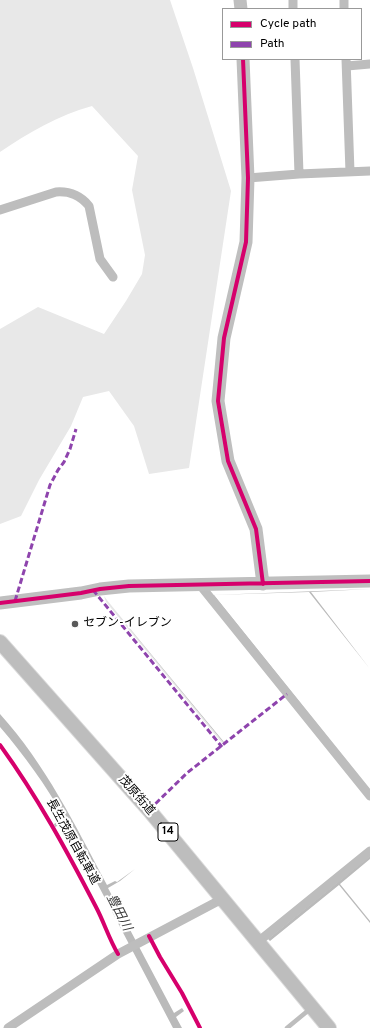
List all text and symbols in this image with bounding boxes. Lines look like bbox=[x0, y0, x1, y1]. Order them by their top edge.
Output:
legend bbox=[222, 8, 362, 60]
text: Cycle path bbox=[260, 16, 317, 32]
text: Path bbox=[260, 36, 285, 52]
place label: セブン-イレブン bbox=[83, 617, 172, 631]
marker: セブン-イレブン bbox=[70, 619, 80, 629]
street label: 茂原街道 bbox=[115, 773, 157, 819]
street label: 長生茂原自転車道 bbox=[42, 797, 102, 887]
road number: 14 bbox=[158, 823, 178, 841]
water label: 豊田川 bbox=[102, 892, 134, 934]

